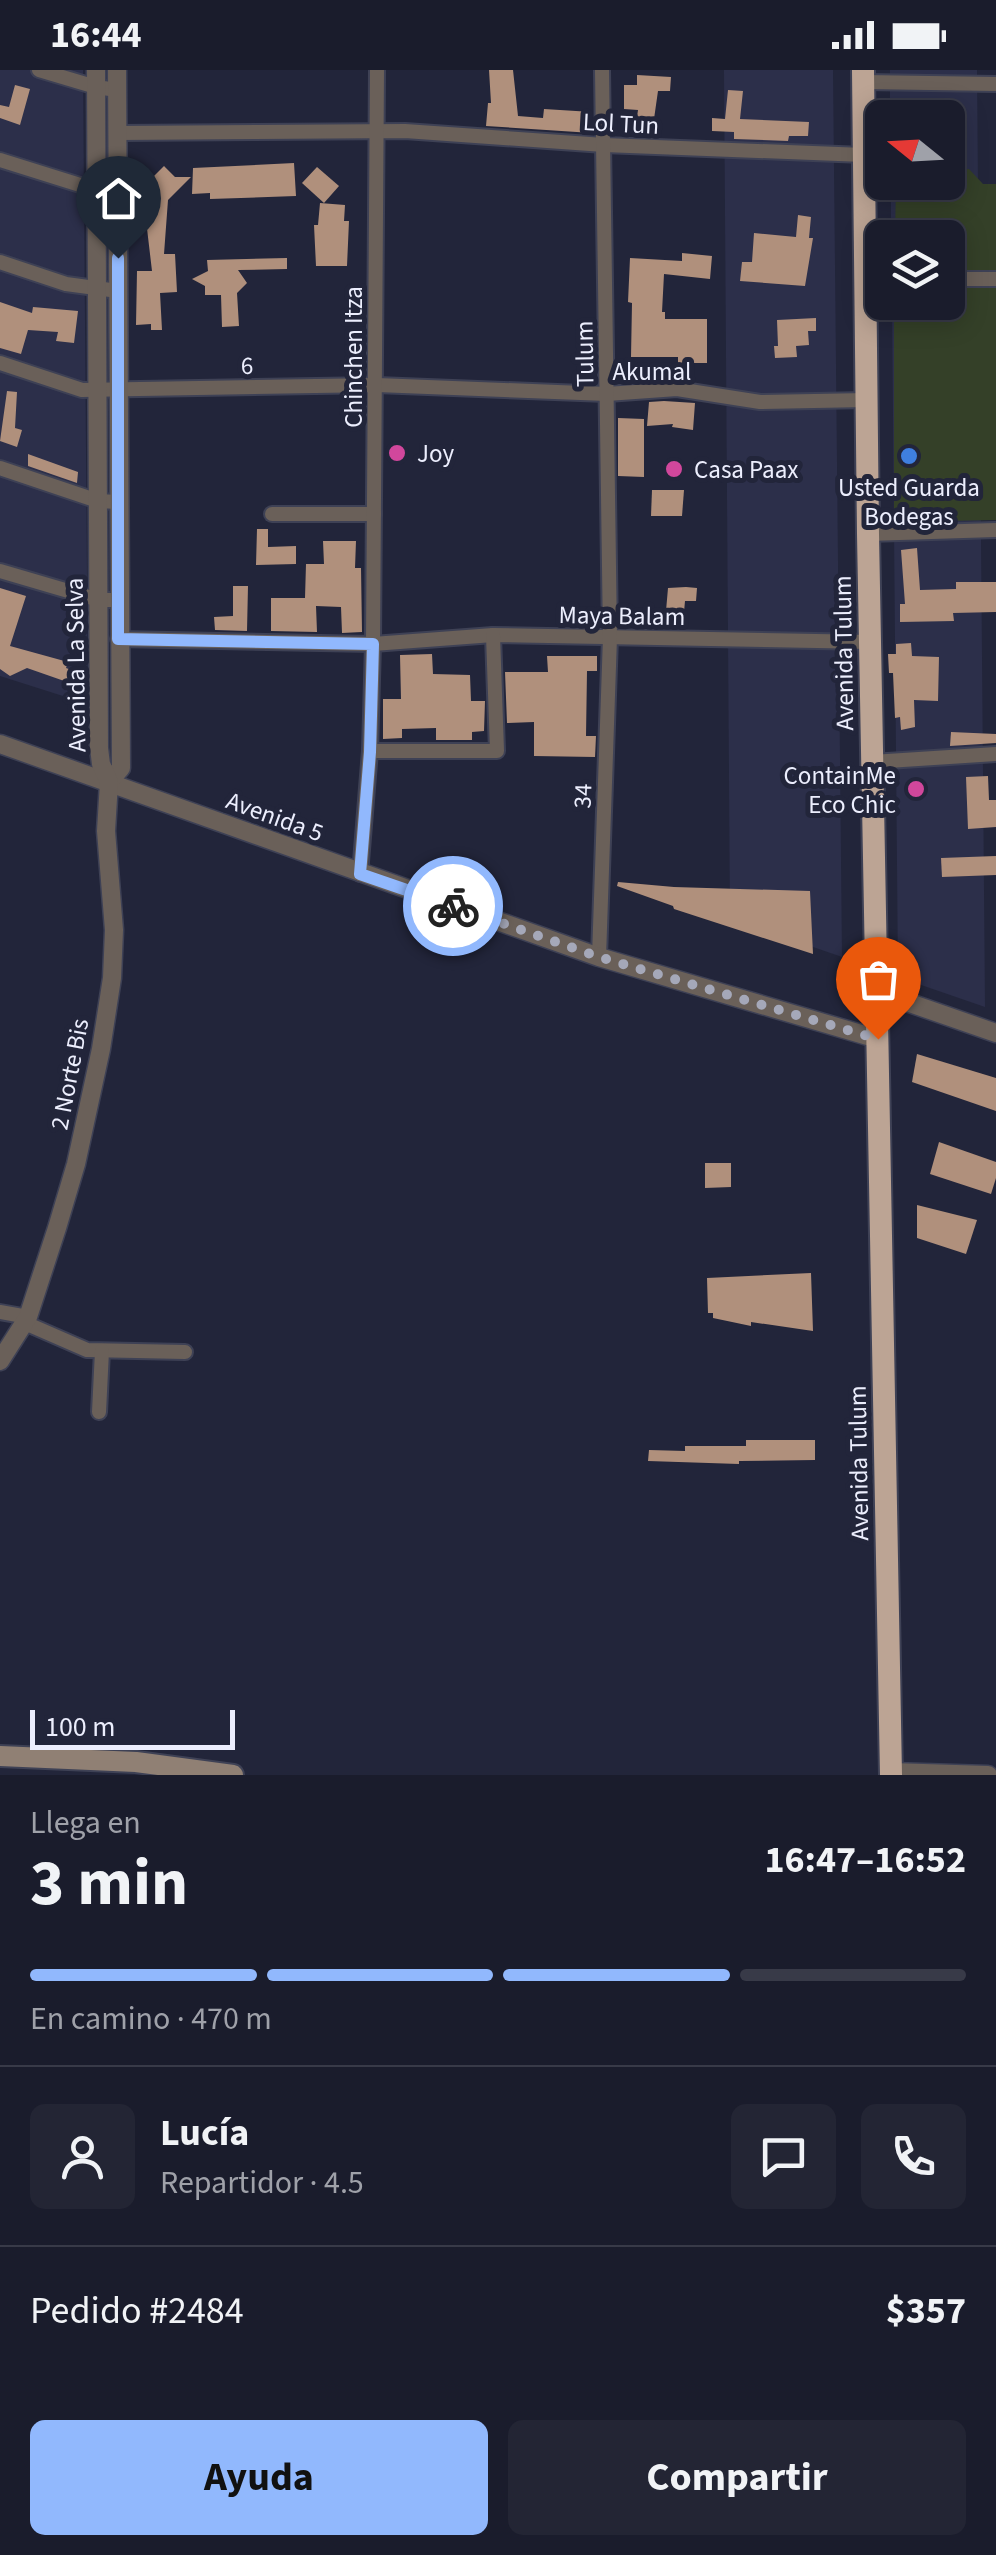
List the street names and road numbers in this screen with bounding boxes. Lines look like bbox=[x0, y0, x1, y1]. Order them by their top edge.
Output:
street label: Lol Tun bbox=[582, 104, 660, 144]
street label: Chinchen Itza bbox=[336, 286, 372, 428]
street label: Tulum bbox=[566, 320, 604, 388]
street label: 6 bbox=[240, 348, 254, 384]
street label: Akumal bbox=[613, 354, 691, 390]
street label: Avenida Tulum bbox=[825, 575, 863, 731]
street label: Avenida La Selva bbox=[56, 578, 96, 752]
street label: Maya Balam bbox=[558, 597, 686, 635]
street label: Avenida 5 bbox=[221, 783, 328, 851]
street label: 34 bbox=[565, 783, 601, 809]
street label: 2 Norte Bis bbox=[42, 1015, 98, 1133]
street label: Avenida Tulum bbox=[840, 1385, 878, 1541]

